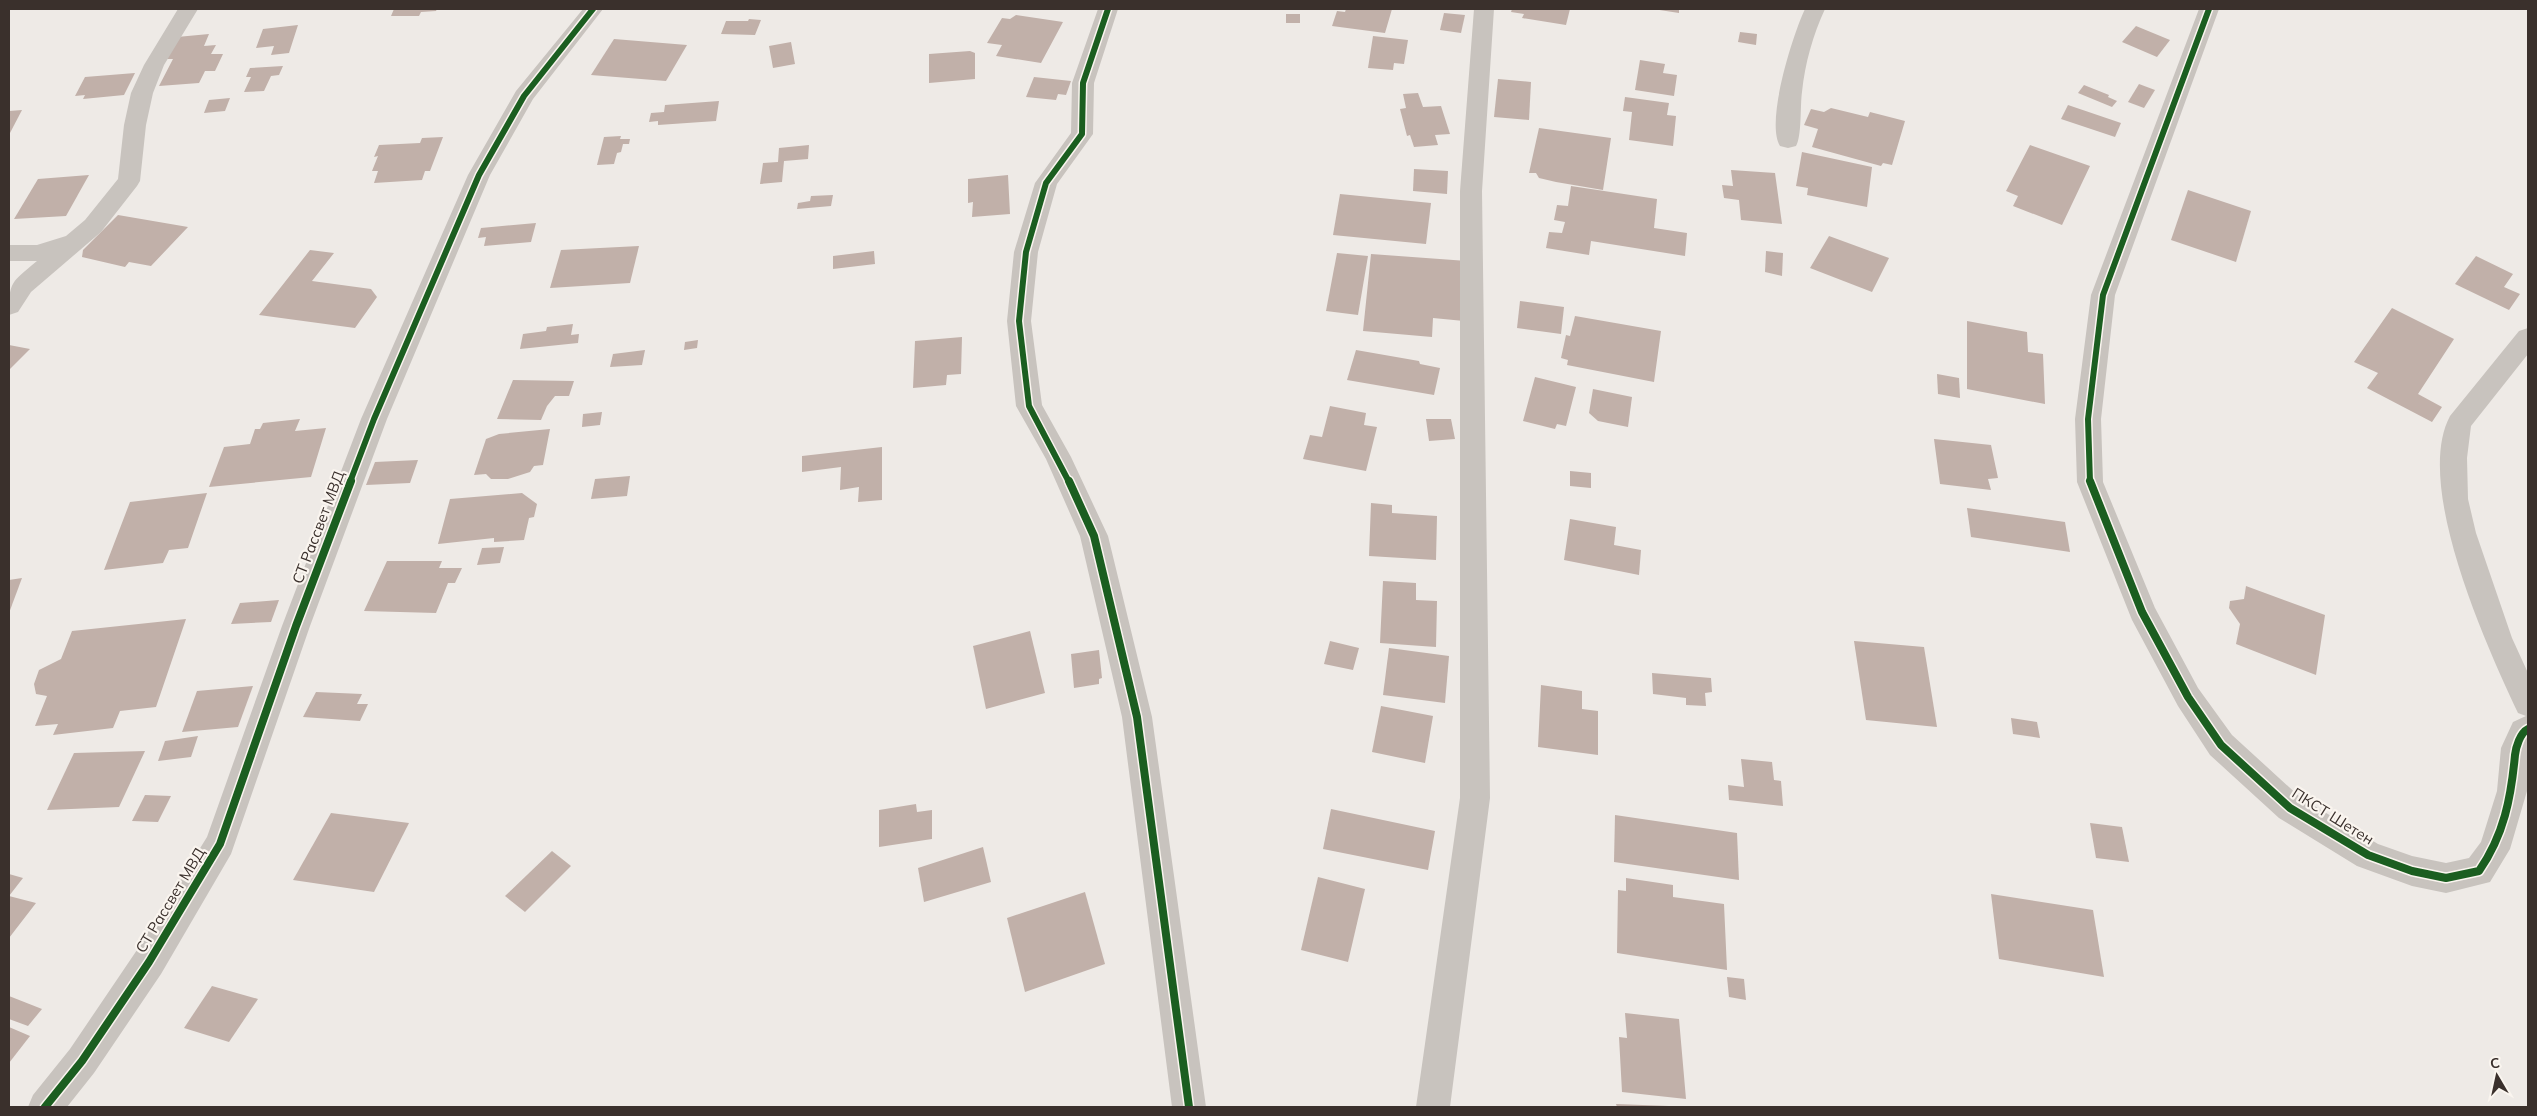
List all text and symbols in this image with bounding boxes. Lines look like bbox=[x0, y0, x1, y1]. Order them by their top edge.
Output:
street label: СТ Рассвет МВД bbox=[288, 468, 348, 586]
street label: ПКСТ Шетен bbox=[2289, 783, 2377, 849]
street label: СТ Рассвет МВД bbox=[131, 844, 209, 956]
north arrow bbox=[2472, 1051, 2522, 1101]
text: С bbox=[2489, 1054, 2501, 1073]

